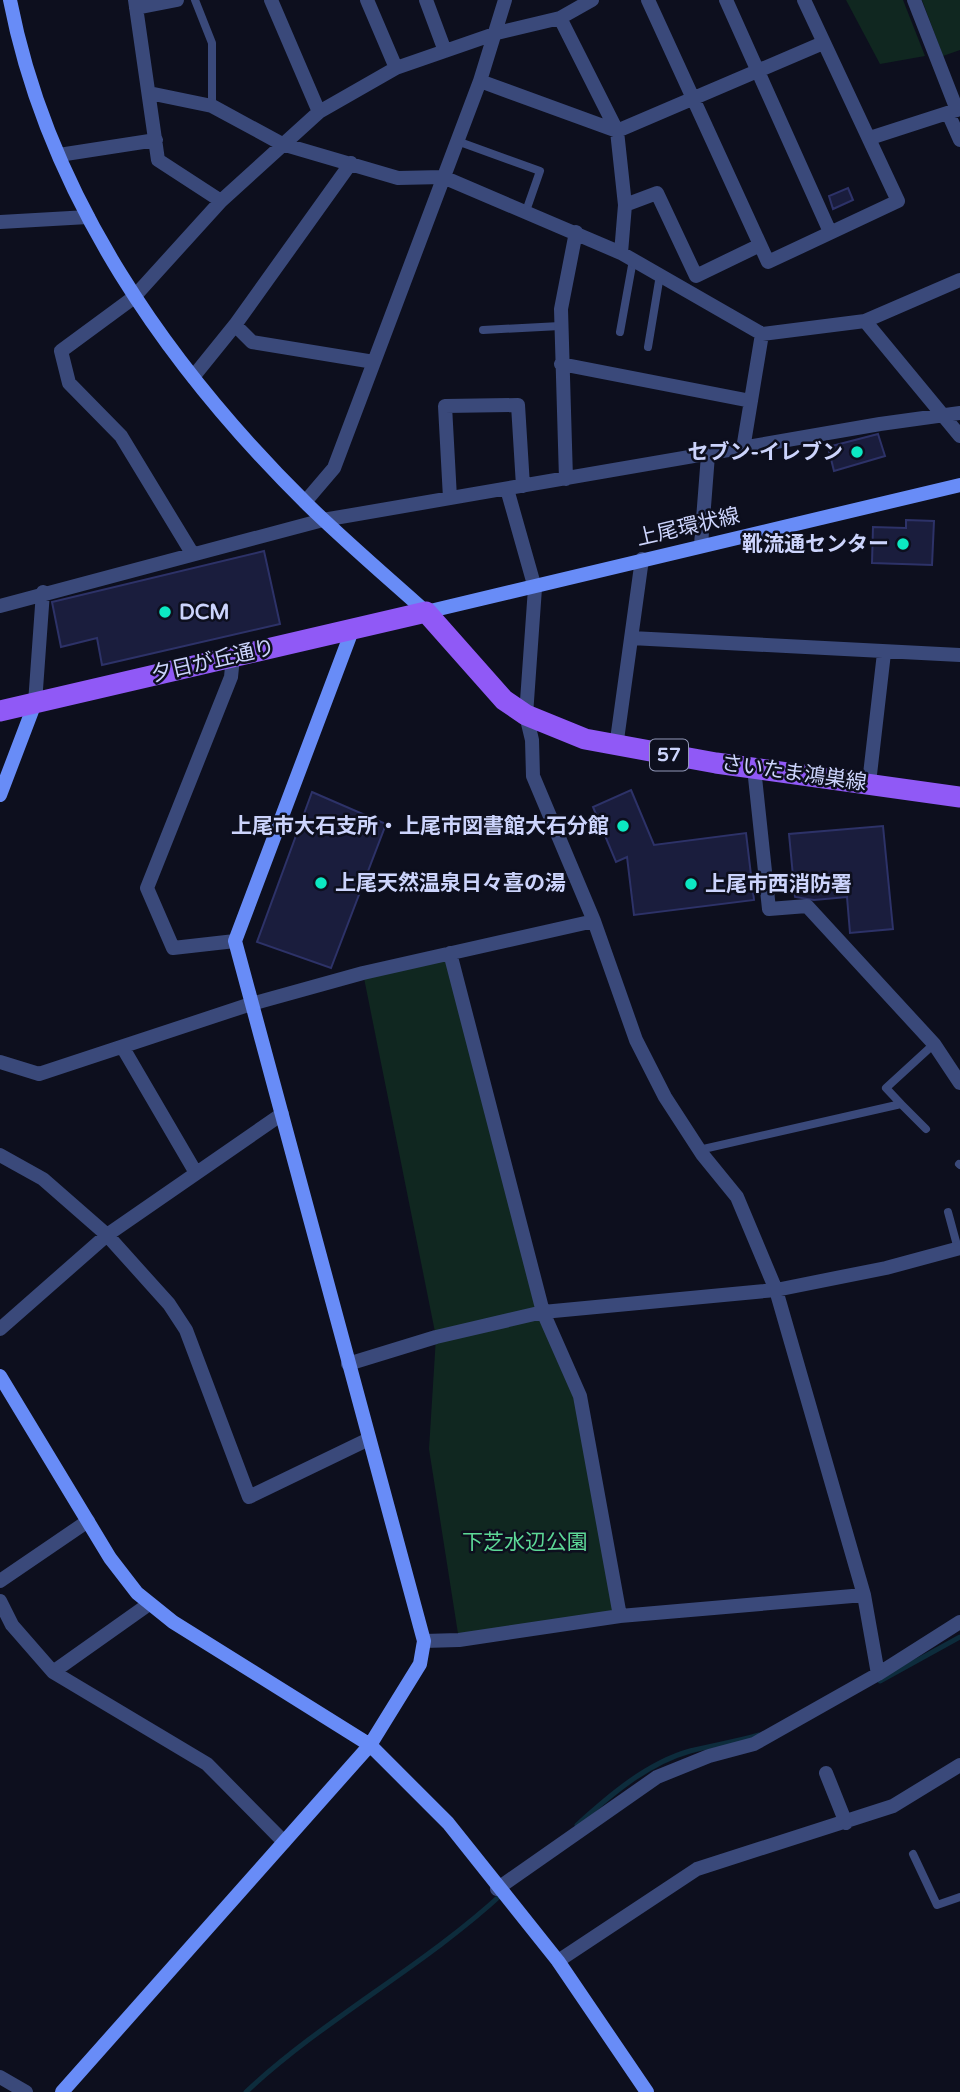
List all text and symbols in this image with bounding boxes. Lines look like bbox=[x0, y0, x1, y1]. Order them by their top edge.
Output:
place label: セブン-イレブン bbox=[687, 440, 843, 465]
marker: セブン-イレブン bbox=[849, 444, 865, 460]
street label: 上尾環状線 bbox=[634, 503, 742, 551]
place label: 靴流通センター bbox=[742, 532, 889, 557]
marker: 靴流通センター bbox=[895, 536, 911, 552]
place label: DCM bbox=[179, 600, 230, 625]
marker: DCM bbox=[157, 604, 173, 620]
street label: 夕日が丘通り bbox=[149, 635, 277, 687]
road number: 57 bbox=[650, 740, 688, 770]
street label: さいたま鴻巣線 bbox=[720, 750, 868, 796]
place label: 上尾市大石支所・上尾市図書館大石分館 bbox=[231, 814, 609, 839]
marker: 上尾市大石支所・上尾市図書館大石分館 bbox=[615, 818, 631, 834]
place label: 上尾天然温泉日々喜の湯 bbox=[335, 871, 566, 896]
place label: 上尾市西消防署 bbox=[705, 872, 852, 897]
marker: 上尾天然温泉日々喜の湯 bbox=[313, 875, 329, 891]
marker: 上尾市西消防署 bbox=[683, 876, 699, 892]
park label: 下芝水辺公園 bbox=[462, 1530, 588, 1555]

